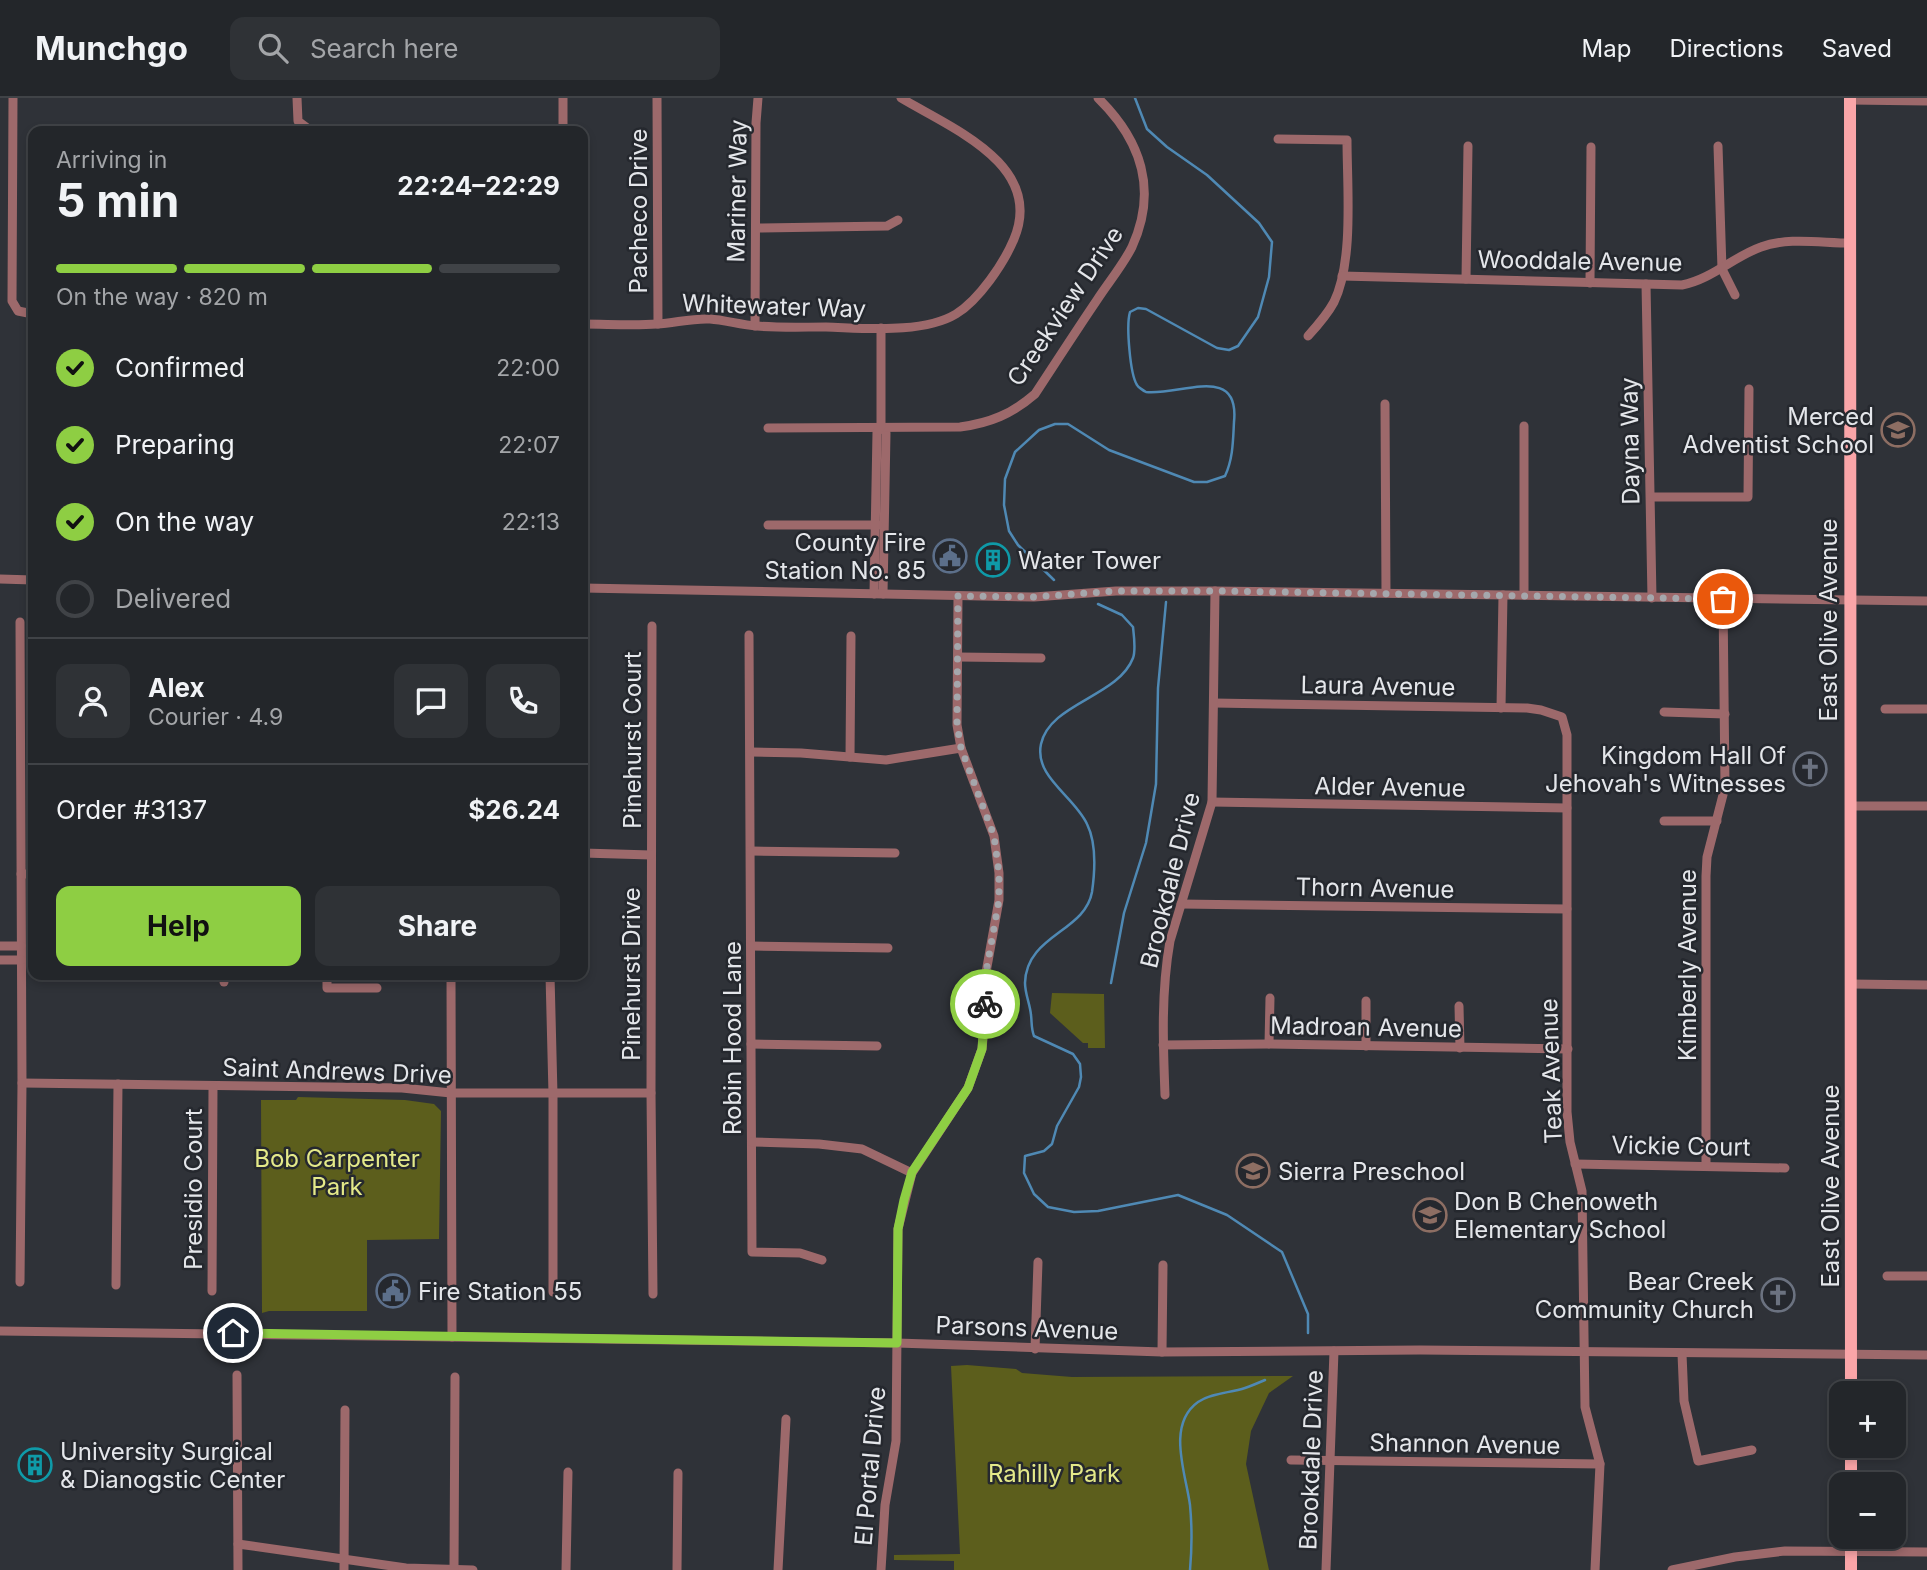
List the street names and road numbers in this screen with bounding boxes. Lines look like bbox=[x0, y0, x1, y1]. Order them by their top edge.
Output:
street label: Mariner Way bbox=[721, 119, 753, 263]
street label: Pacheco Drive bbox=[624, 128, 653, 294]
street label: Creekview Drive bbox=[1001, 221, 1129, 391]
street label: Wooddale Avenue bbox=[1477, 245, 1683, 277]
street label: Whitewater Way bbox=[681, 288, 867, 324]
street label: Dayna Way bbox=[1614, 377, 1646, 505]
street label: East Olive Avenue bbox=[1814, 518, 1843, 722]
street label: Pinehurst Court bbox=[618, 651, 647, 829]
street label: Laura Avenue bbox=[1300, 670, 1456, 702]
street label: Alder Avenue bbox=[1314, 771, 1466, 803]
street label: Brookdale Drive bbox=[1134, 789, 1206, 971]
street label: Kimberly Avenue bbox=[1673, 869, 1702, 1061]
street label: Thorn Avenue bbox=[1295, 872, 1455, 904]
street label: Pinehurst Drive bbox=[617, 887, 646, 1061]
street label: Robin Hood Lane bbox=[718, 941, 747, 1135]
street label: Teak Avenue bbox=[1534, 998, 1568, 1144]
street label: Madroan Avenue bbox=[1270, 1011, 1462, 1043]
street label: Saint Andrews Drive bbox=[222, 1053, 452, 1089]
street label: East Olive Avenue bbox=[1816, 1084, 1845, 1288]
street label: Presidio Court bbox=[179, 1108, 208, 1270]
street label: Vickie Court bbox=[1611, 1130, 1751, 1162]
street label: Parsons Avenue bbox=[935, 1310, 1119, 1346]
street label: Brookdale Drive bbox=[1293, 1370, 1329, 1550]
street label: El Portal Drive bbox=[849, 1385, 891, 1547]
street label: Shannon Avenue bbox=[1369, 1428, 1561, 1460]

